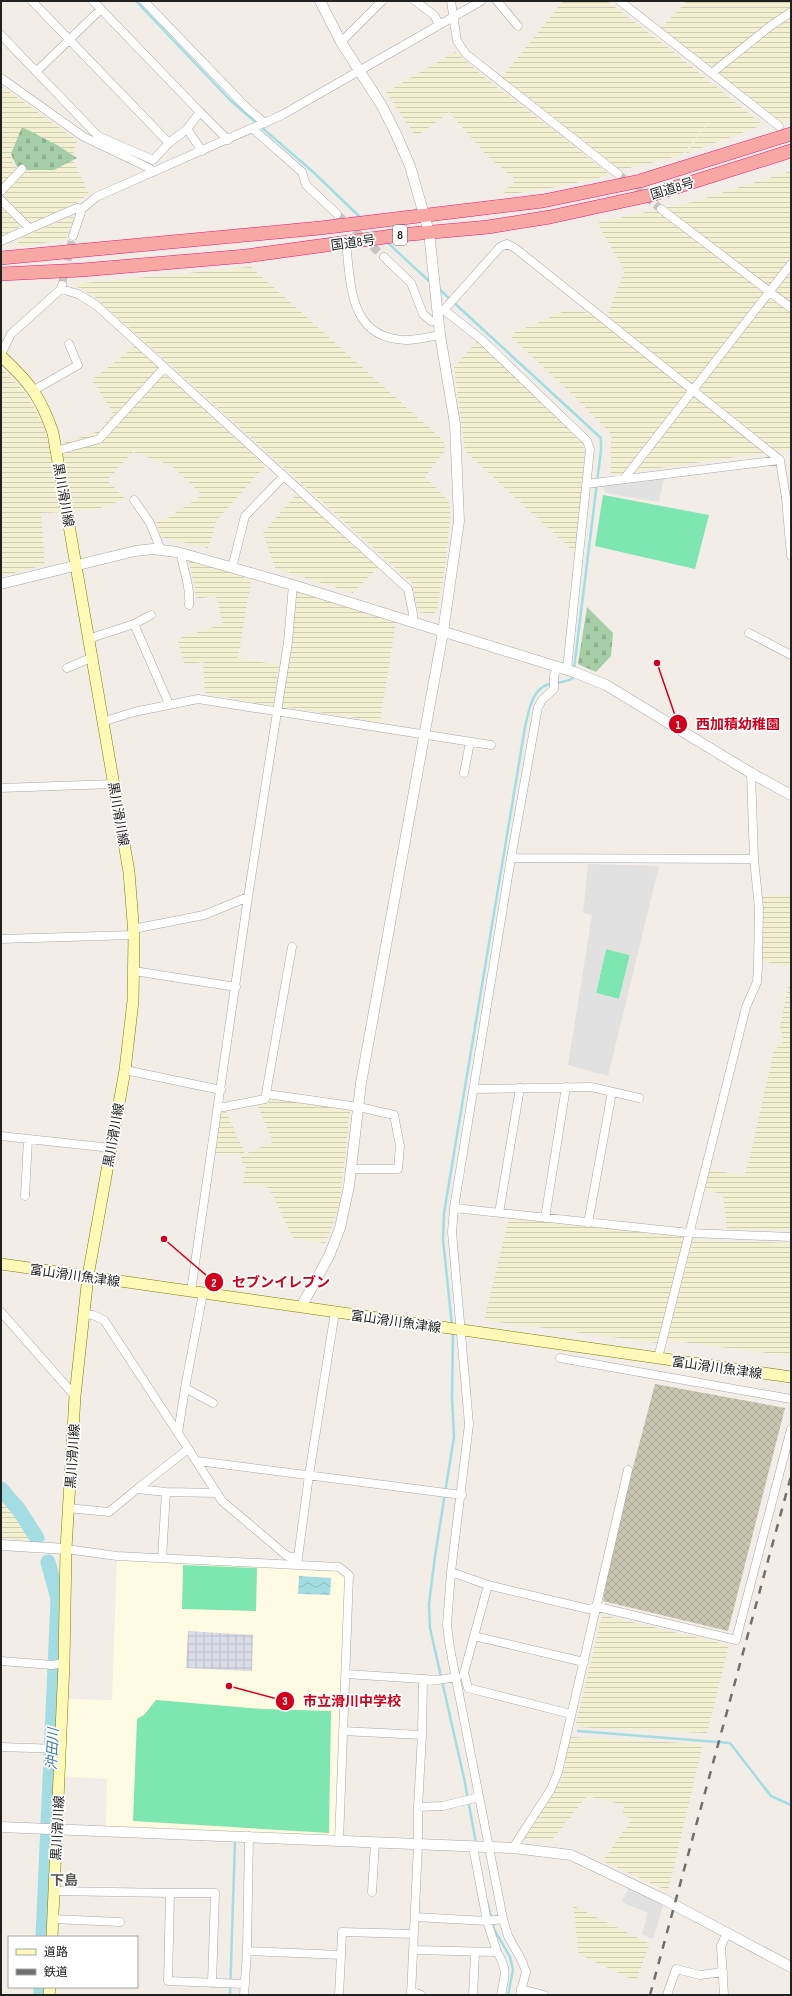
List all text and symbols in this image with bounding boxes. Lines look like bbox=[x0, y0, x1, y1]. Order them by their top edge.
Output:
street label: 国道8号 bbox=[649, 175, 696, 203]
road number: 8 bbox=[393, 225, 407, 245]
street label: 国道8号 bbox=[330, 232, 376, 254]
street label: 黒川滑川線 bbox=[49, 462, 77, 529]
callout: 西加積幼稚園 bbox=[668, 711, 788, 737]
text: 西加積幼稚園 bbox=[696, 716, 780, 733]
text: 1 bbox=[676, 718, 681, 733]
street label: 黒川滑川線 bbox=[104, 781, 132, 848]
street label: 黒川滑川線 bbox=[100, 1102, 128, 1169]
street label: 富山滑川魚津線 bbox=[29, 1262, 121, 1290]
callout: セブンイレブン bbox=[204, 1269, 338, 1295]
text: セブンイレブン bbox=[232, 1274, 330, 1291]
text: 2 bbox=[211, 1276, 217, 1291]
street label: 富山滑川魚津線 bbox=[350, 1308, 442, 1336]
street label: 富山滑川魚津線 bbox=[671, 1354, 763, 1382]
street label: 黒川滑川線 bbox=[63, 1423, 83, 1489]
callout: 市立滑川中学校 bbox=[275, 1688, 409, 1714]
text: 市立滑川中学校 bbox=[303, 1693, 401, 1710]
text: 3 bbox=[282, 1694, 288, 1709]
water label: 沖田川 bbox=[43, 1726, 62, 1770]
street label: 黒川滑川線 bbox=[48, 1795, 68, 1861]
district label: 下島 bbox=[50, 1872, 78, 1889]
legend bbox=[8, 1936, 138, 1988]
text: 道路 bbox=[44, 1945, 68, 1960]
text: 鉄道 bbox=[44, 1965, 68, 1980]

